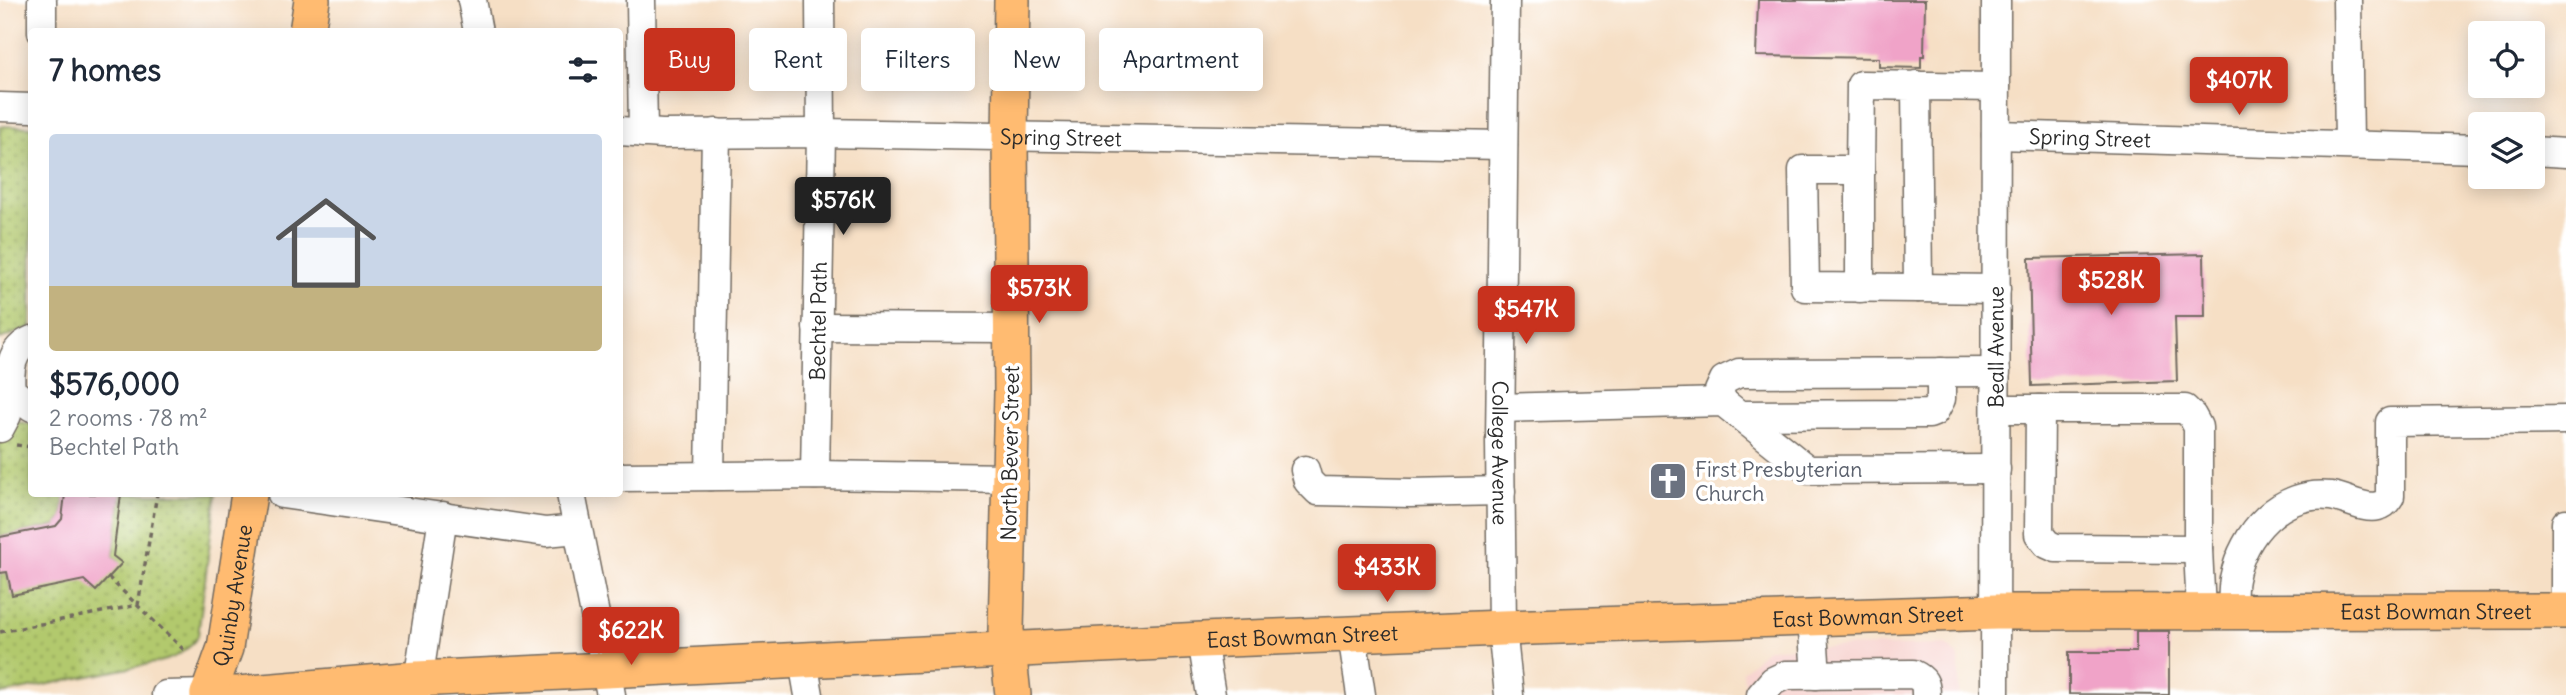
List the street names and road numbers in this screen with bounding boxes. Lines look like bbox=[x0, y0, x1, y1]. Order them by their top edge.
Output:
street label: Spring Street bbox=[2029, 122, 2151, 153]
street label: Spring Street bbox=[1000, 123, 1122, 152]
street label: Bechtel Path bbox=[803, 261, 832, 381]
street label: Beall Avenue bbox=[1982, 286, 2009, 408]
street label: North Bever Street bbox=[995, 365, 1025, 541]
street label: College Avenue bbox=[1486, 380, 1514, 525]
street label: Quinby Avenue bbox=[206, 522, 258, 670]
street label: East Bowman Street bbox=[2340, 598, 2532, 625]
street label: East Bowman Street bbox=[1772, 600, 1964, 633]
street label: East Bowman Street bbox=[1206, 619, 1399, 653]

